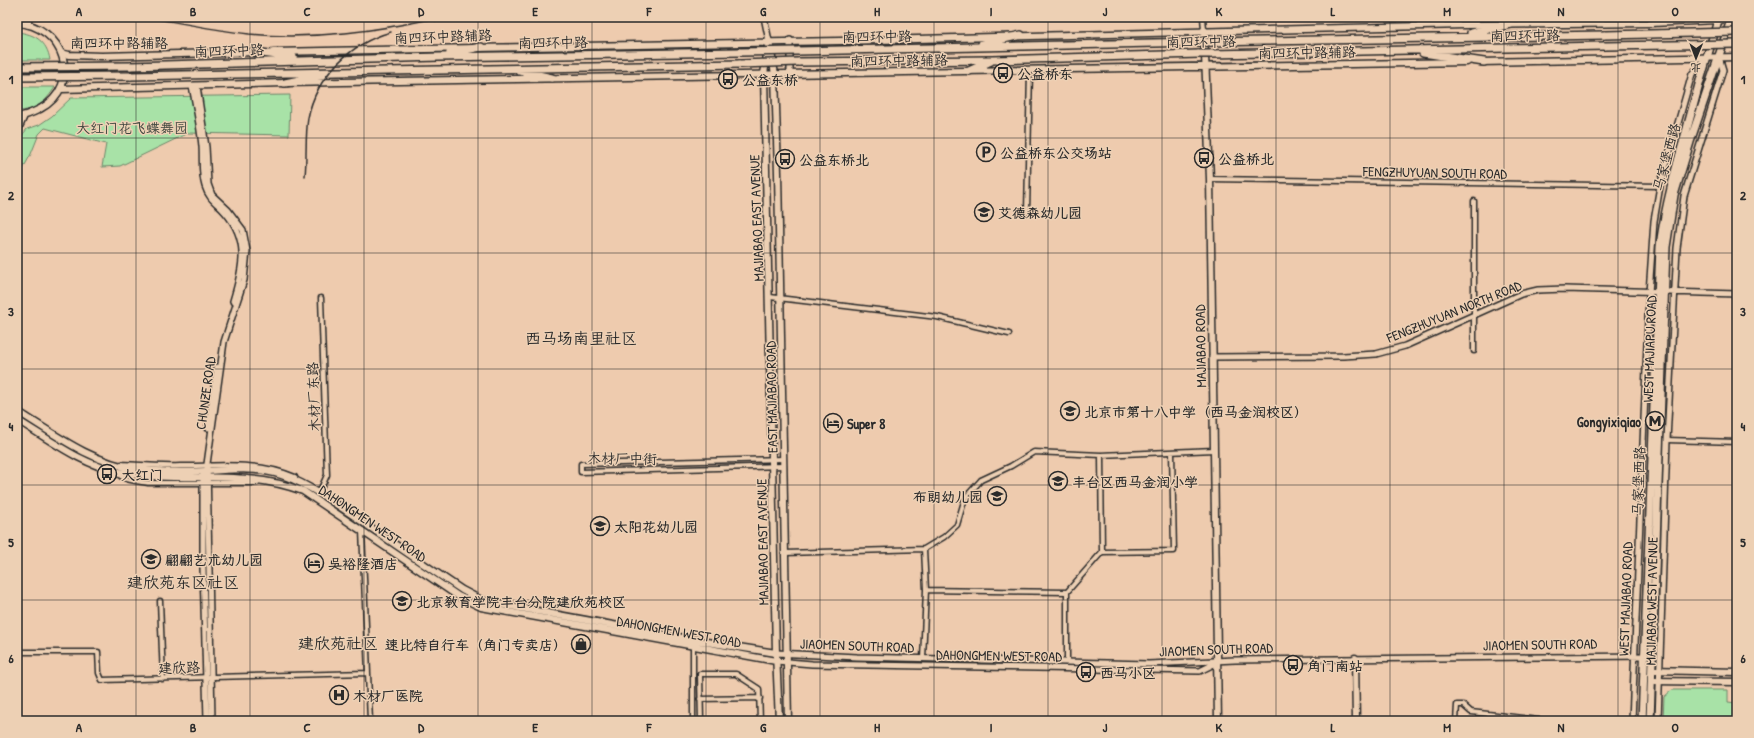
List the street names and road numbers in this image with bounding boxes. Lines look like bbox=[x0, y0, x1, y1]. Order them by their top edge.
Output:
street label: 南四环中路辅路 bbox=[394, 25, 492, 47]
street label: 南四环中路 bbox=[1490, 25, 1560, 45]
street label: 南四环中路 bbox=[842, 26, 912, 46]
street label: 南四环中路 bbox=[1166, 31, 1236, 51]
street label: 南四环中路 bbox=[518, 32, 588, 52]
street label: 南四环中路辅路 bbox=[70, 33, 168, 52]
street label: 南四环中路 bbox=[194, 39, 264, 61]
street label: 南四环中路辅路 bbox=[1258, 42, 1356, 62]
street label: 南四环中路辅路 bbox=[850, 50, 948, 70]
street label: 马家堡西路 bbox=[1648, 121, 1684, 193]
street label: MAJIABAO EAST AVENUE bbox=[744, 154, 768, 282]
street label: FENGZHUYUAN SOUTH ROAD bbox=[1362, 161, 1508, 183]
street label: FENGZHUYUAN NORTH ROAD bbox=[1383, 275, 1525, 347]
street label: WEST MAJIAPU ROAD bbox=[1638, 295, 1660, 403]
street label: MAJIABAO ROAD bbox=[1190, 304, 1210, 388]
street label: EAST MAJIABAO ROAD bbox=[761, 340, 781, 453]
street label: CHUNZE ROAD bbox=[190, 355, 220, 431]
street label: 木材厂东路 bbox=[302, 362, 324, 432]
street label: 马家堡西路 bbox=[1627, 446, 1649, 516]
street label: 木材厂中街 bbox=[587, 448, 657, 468]
street label: MAJIABAO EAST AVENUE bbox=[751, 478, 773, 606]
street label: DAHONGMEN WEST ROAD bbox=[316, 480, 431, 566]
street label: MAJIABAO WEST AVENUE bbox=[1640, 537, 1662, 665]
street label: WEST MAJIABAO ROAD bbox=[1614, 541, 1636, 656]
street label: DAHONGMEN WEST ROAD bbox=[615, 611, 743, 651]
street label: JIAOMEN SOUTH ROAD bbox=[1483, 633, 1598, 654]
street label: JIAOMEN SOUTH ROAD bbox=[800, 634, 915, 656]
street label: JIAOMEN SOUTH ROAD bbox=[1159, 638, 1274, 660]
street label: DAHONGMEN WEST ROAD bbox=[936, 644, 1062, 666]
street label: 建欣路 bbox=[158, 657, 200, 677]

